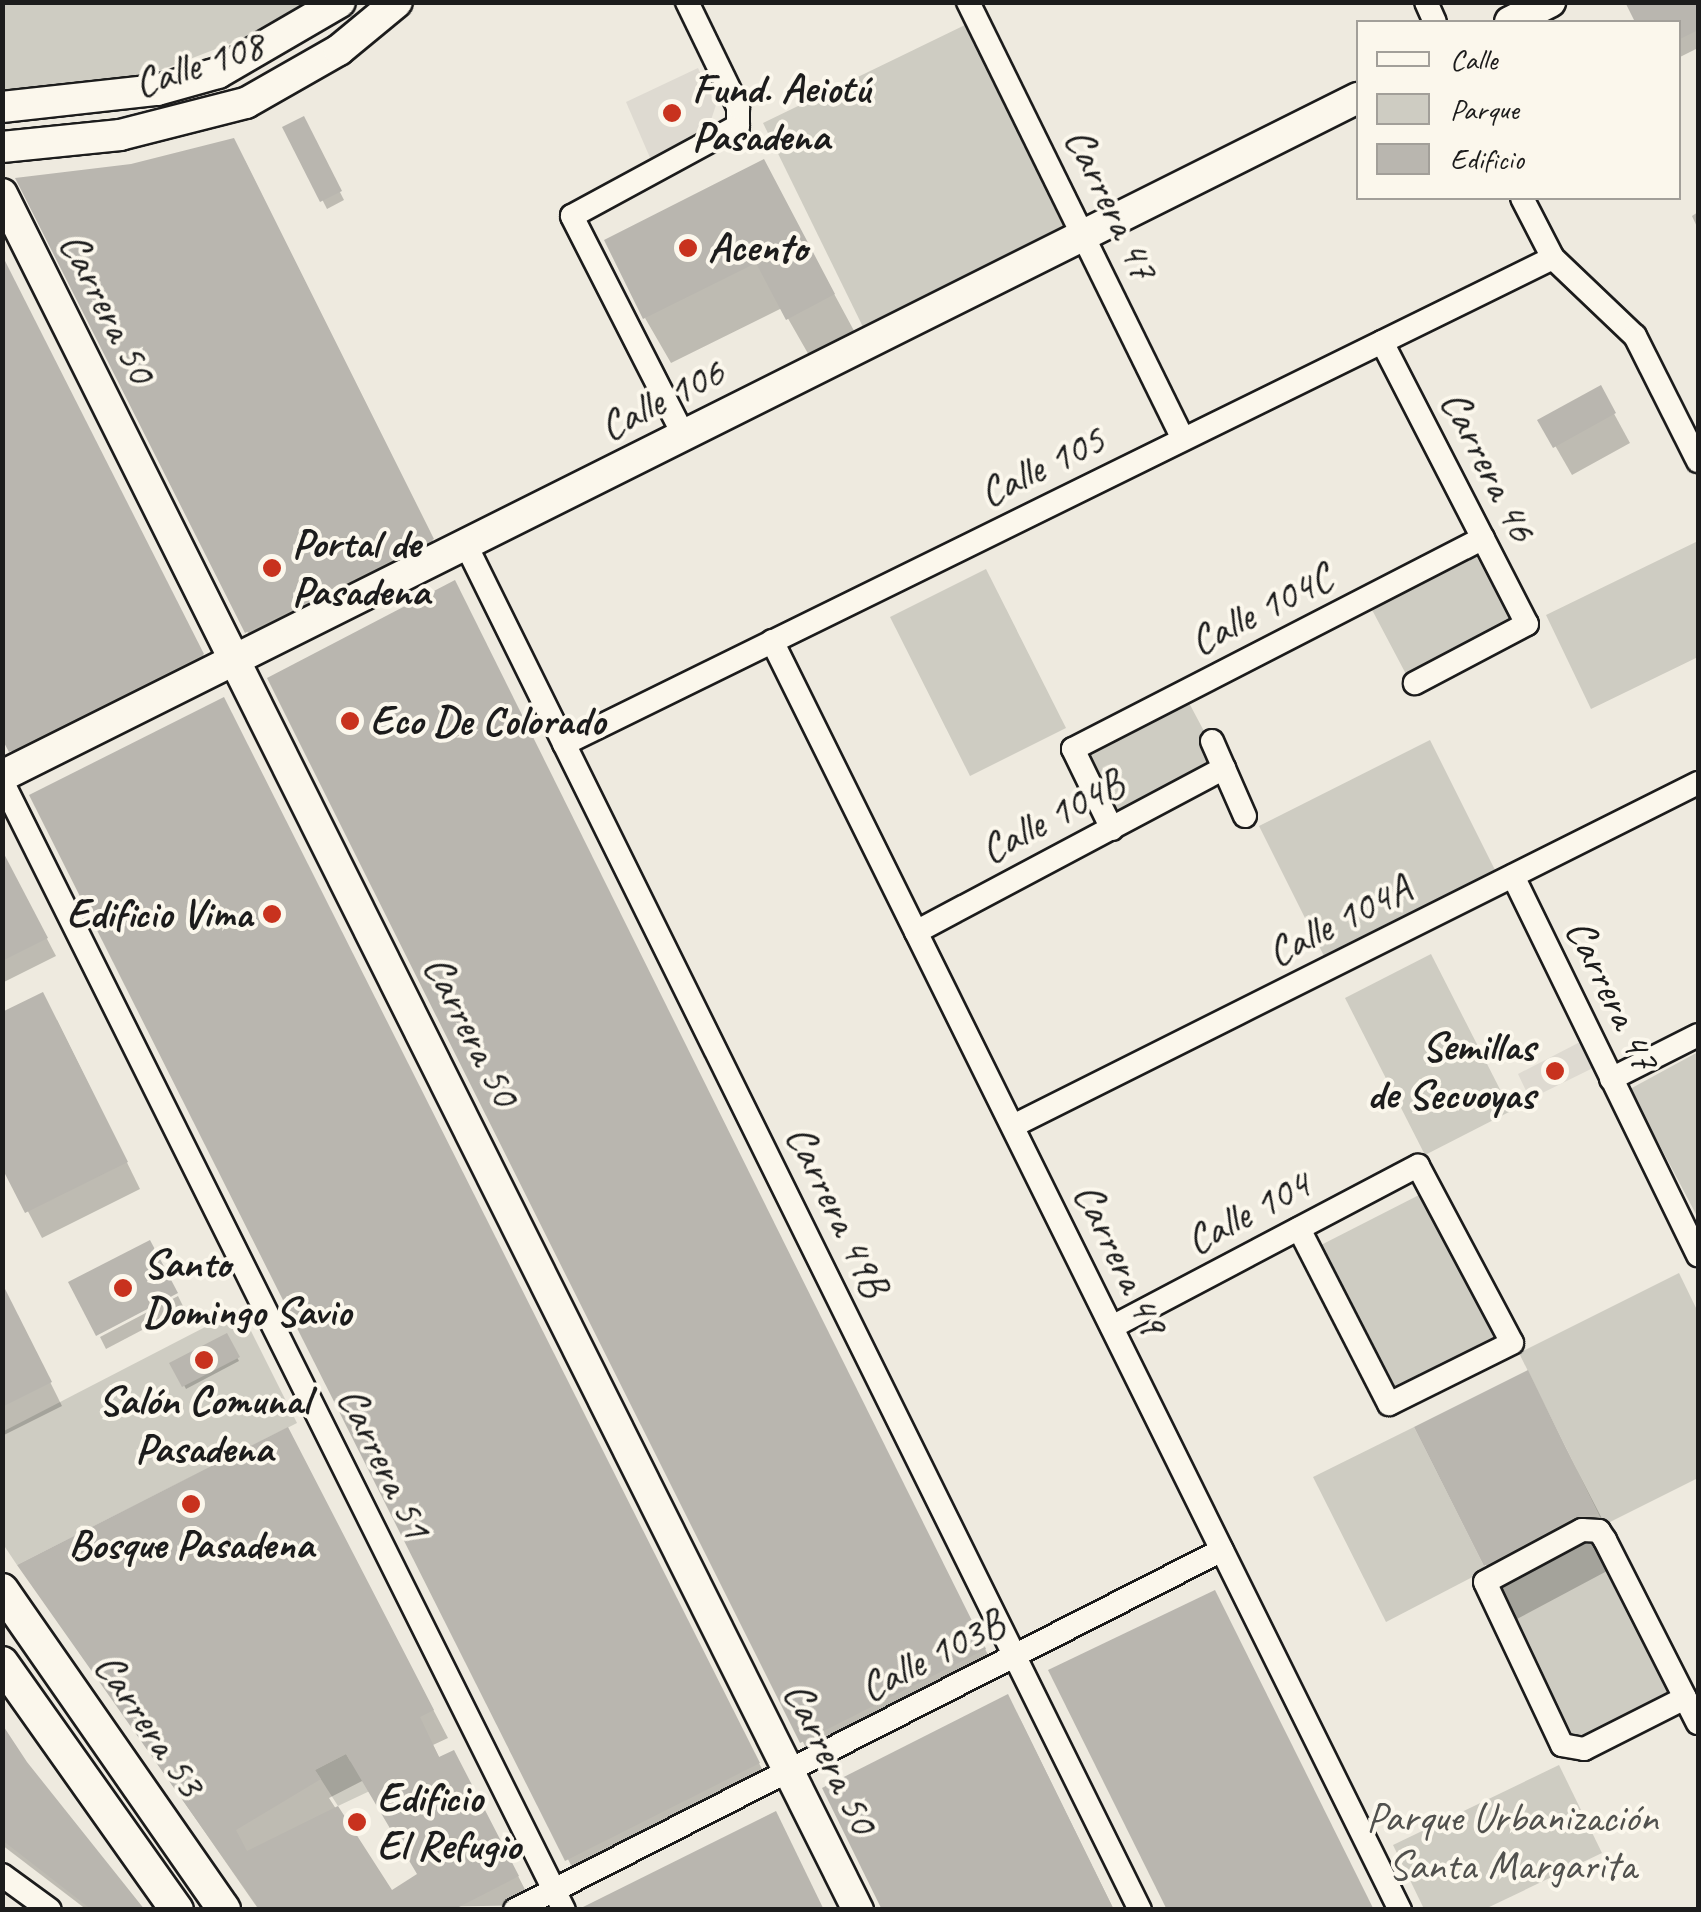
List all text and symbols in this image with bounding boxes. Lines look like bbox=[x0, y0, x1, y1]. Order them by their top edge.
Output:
legend bbox=[1356, 20, 1681, 200]
street label: Calle 108 bbox=[128, 21, 270, 109]
text: Calle bbox=[1450, 40, 1497, 78]
place label: Fund. Aeiotú Pasadena bbox=[692, 64, 870, 162]
text: Parque bbox=[1450, 90, 1519, 128]
marker: Fund. Aeiotú Pasadena bbox=[661, 102, 683, 124]
street label: Carrera 47 bbox=[1053, 120, 1169, 288]
text: Edificio bbox=[1450, 140, 1524, 178]
place label: Acento bbox=[708, 223, 807, 273]
street label: Carrera 50 bbox=[48, 224, 166, 392]
marker: Acento bbox=[677, 237, 699, 259]
street label: Calle 106 bbox=[591, 347, 733, 453]
street label: Carrera 46 bbox=[1429, 382, 1547, 550]
street label: Calle 105 bbox=[971, 415, 1113, 519]
place label: Portal de Pasadena bbox=[292, 519, 430, 618]
street label: Calle 104C bbox=[1182, 553, 1340, 667]
marker: Portal de Pasadena bbox=[261, 557, 283, 579]
place label: Eco De Colorado bbox=[370, 696, 605, 746]
marker: Eco De Colorado bbox=[339, 710, 361, 732]
street label: Calle 104B bbox=[972, 758, 1132, 876]
street label: Calle 104A bbox=[1259, 864, 1419, 978]
place label: Edificio Vima bbox=[67, 889, 252, 939]
marker: Edificio Vima bbox=[261, 903, 283, 925]
street label: Carrera 47 bbox=[1554, 911, 1670, 1079]
street label: Carrera 50 bbox=[412, 947, 530, 1115]
place label: Semillas de Secuoyas bbox=[1366, 1022, 1535, 1120]
marker: Semillas de Secuoyas bbox=[1544, 1060, 1566, 1082]
street label: Carrera 49B bbox=[774, 1117, 900, 1305]
street label: Calle 104 bbox=[1178, 1160, 1318, 1266]
street label: Carrera 49 bbox=[1062, 1175, 1178, 1343]
place label: Santo Domingo Savio bbox=[143, 1239, 351, 1338]
marker: Santo Domingo Savio bbox=[112, 1277, 134, 1299]
marker: Salón Comunal Pasadena bbox=[193, 1349, 215, 1371]
place label: Salón Comunal Pasadena bbox=[99, 1376, 309, 1474]
street label: Carrera 51 bbox=[326, 1379, 442, 1547]
marker: Bosque Pasadena bbox=[180, 1493, 202, 1515]
place label: Bosque Pasadena bbox=[69, 1520, 313, 1570]
street label: Calle 103B bbox=[852, 1598, 1012, 1714]
street label: Carrera 53 bbox=[83, 1644, 215, 1806]
street label: Carrera 50 bbox=[772, 1674, 888, 1842]
place label: Edificio El Refugio bbox=[377, 1773, 520, 1872]
park label: Parque Urbanización Santa Margarita bbox=[1366, 1793, 1658, 1892]
marker: Edificio El Refugio bbox=[346, 1811, 368, 1833]

